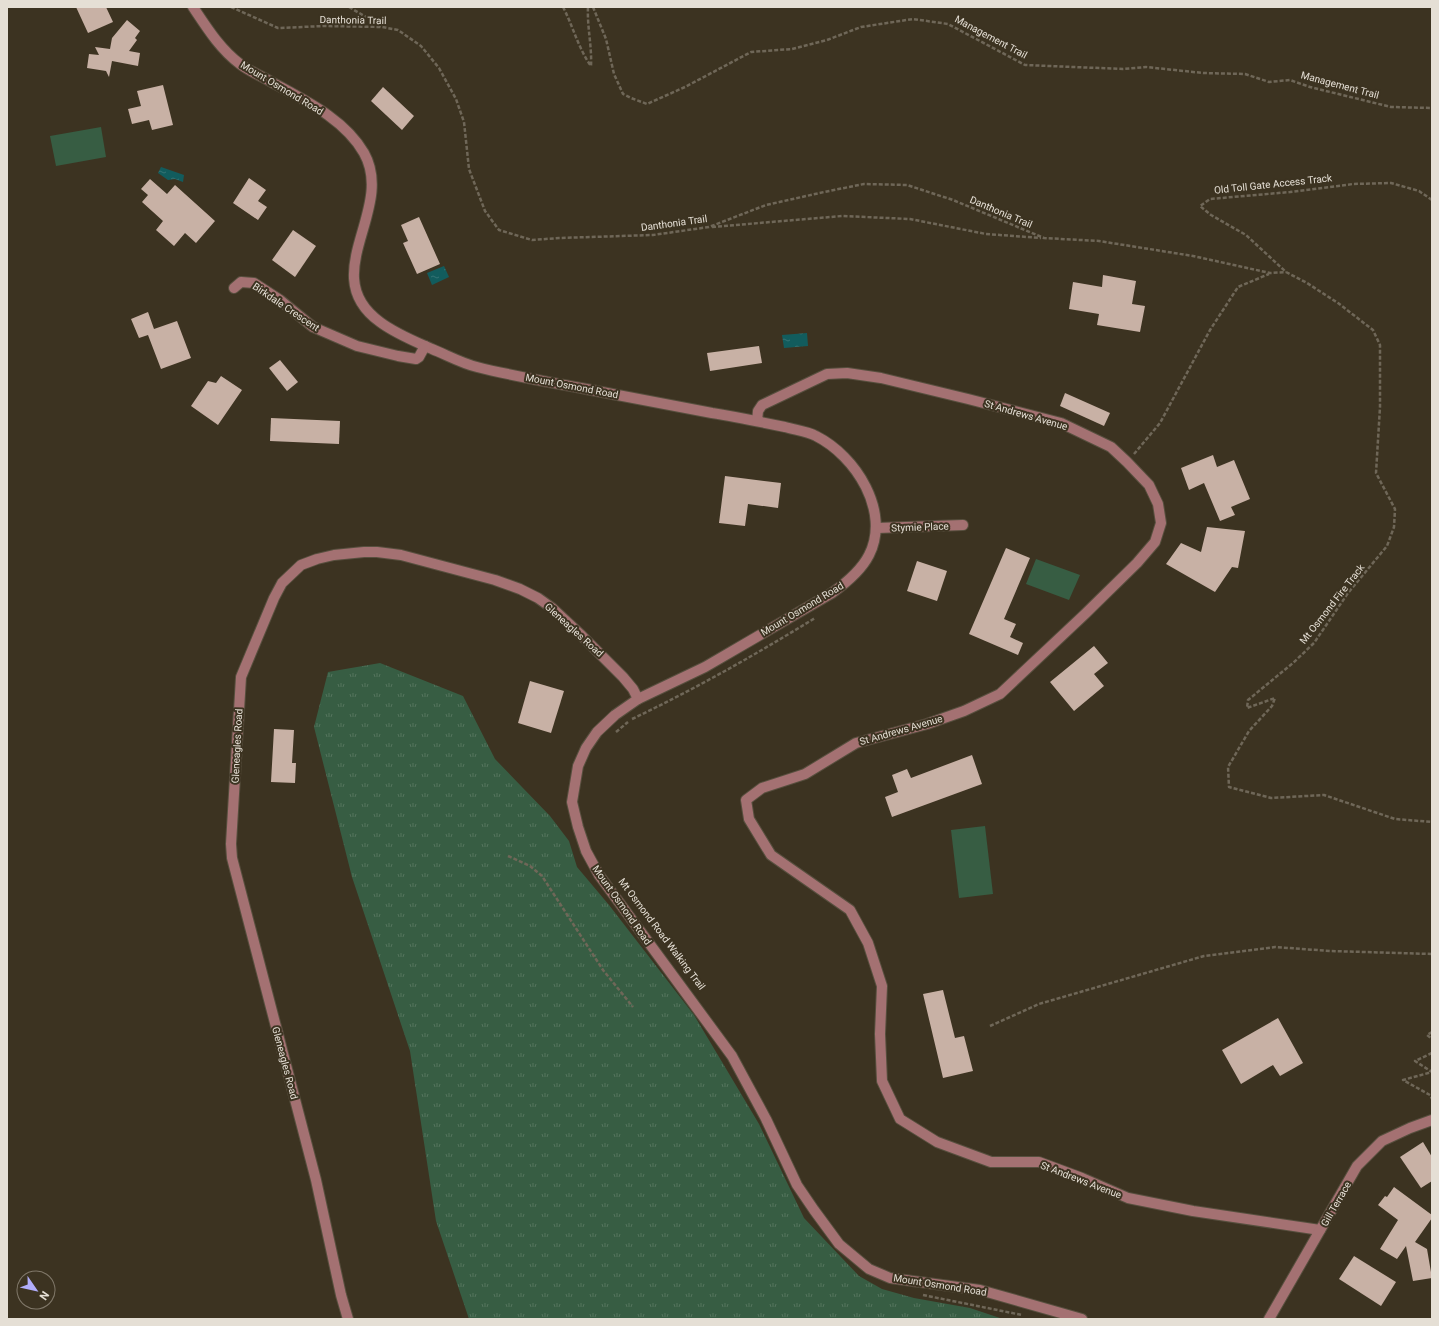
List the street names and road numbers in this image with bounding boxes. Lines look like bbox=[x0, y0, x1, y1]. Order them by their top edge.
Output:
street label: Management Trail bbox=[953, 13, 1029, 61]
street label: Danthonia Trail bbox=[320, 14, 386, 26]
street label: Mount Osmond Road bbox=[239, 59, 325, 117]
street label: Management Trail bbox=[1300, 69, 1380, 101]
street label: Old Toll Gate Access Track bbox=[1213, 172, 1333, 196]
street label: Danthonia Trail bbox=[968, 194, 1034, 230]
street label: Danthonia Trail bbox=[640, 213, 708, 233]
street label: Birkdale Crescent bbox=[251, 281, 321, 333]
street label: Mount Osmond Road bbox=[525, 372, 619, 400]
street label: St Andrews Avenue bbox=[983, 398, 1069, 432]
street label: Stymie Place bbox=[891, 520, 949, 534]
street label: Mt Osmond Fire Track bbox=[1297, 561, 1367, 646]
street label: Mount Osmond Road bbox=[759, 580, 845, 638]
street label: Gleneagles Road bbox=[543, 601, 605, 659]
street label: Gleneagles Road bbox=[230, 708, 244, 784]
street label: St Andrews Avenue bbox=[858, 713, 944, 747]
street label: Mount Osmond Road bbox=[590, 863, 654, 947]
street label: Mt Osmond Road Walking Trail bbox=[616, 876, 708, 992]
street label: Gleneagles Road bbox=[270, 1025, 300, 1101]
street label: St Andrews Avenue bbox=[1039, 1159, 1123, 1201]
street label: Gill Terrace bbox=[1319, 1180, 1353, 1228]
street label: Mount Osmond Road bbox=[893, 1272, 987, 1298]

